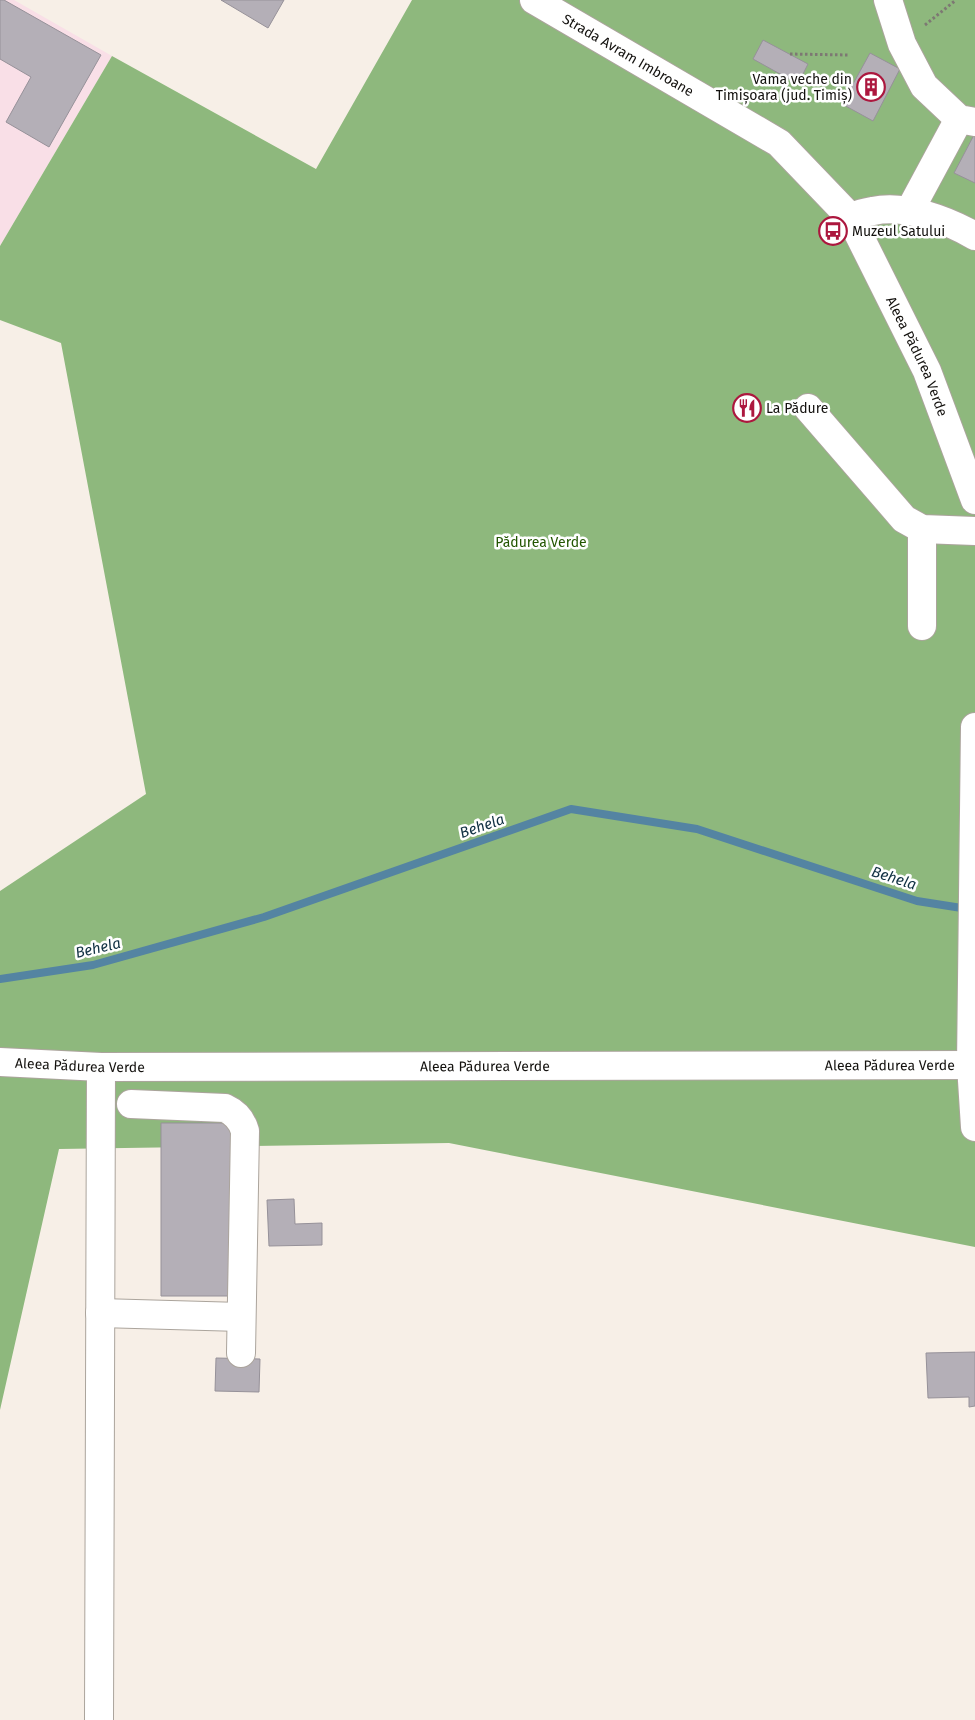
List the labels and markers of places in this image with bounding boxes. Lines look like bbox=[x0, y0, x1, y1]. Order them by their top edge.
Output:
place label: Vama veche din Timișoara (jud. Timiș) bbox=[716, 71, 852, 105]
building icon: Vama veche din Timișoara (jud. Timiș) bbox=[856, 72, 886, 102]
bus stop icon: Muzeul Satului bbox=[818, 216, 848, 246]
place label: Muzeul Satului bbox=[852, 223, 945, 240]
restaurant icon: La Pădure bbox=[732, 393, 762, 423]
place label: La Pădure bbox=[766, 400, 828, 417]

